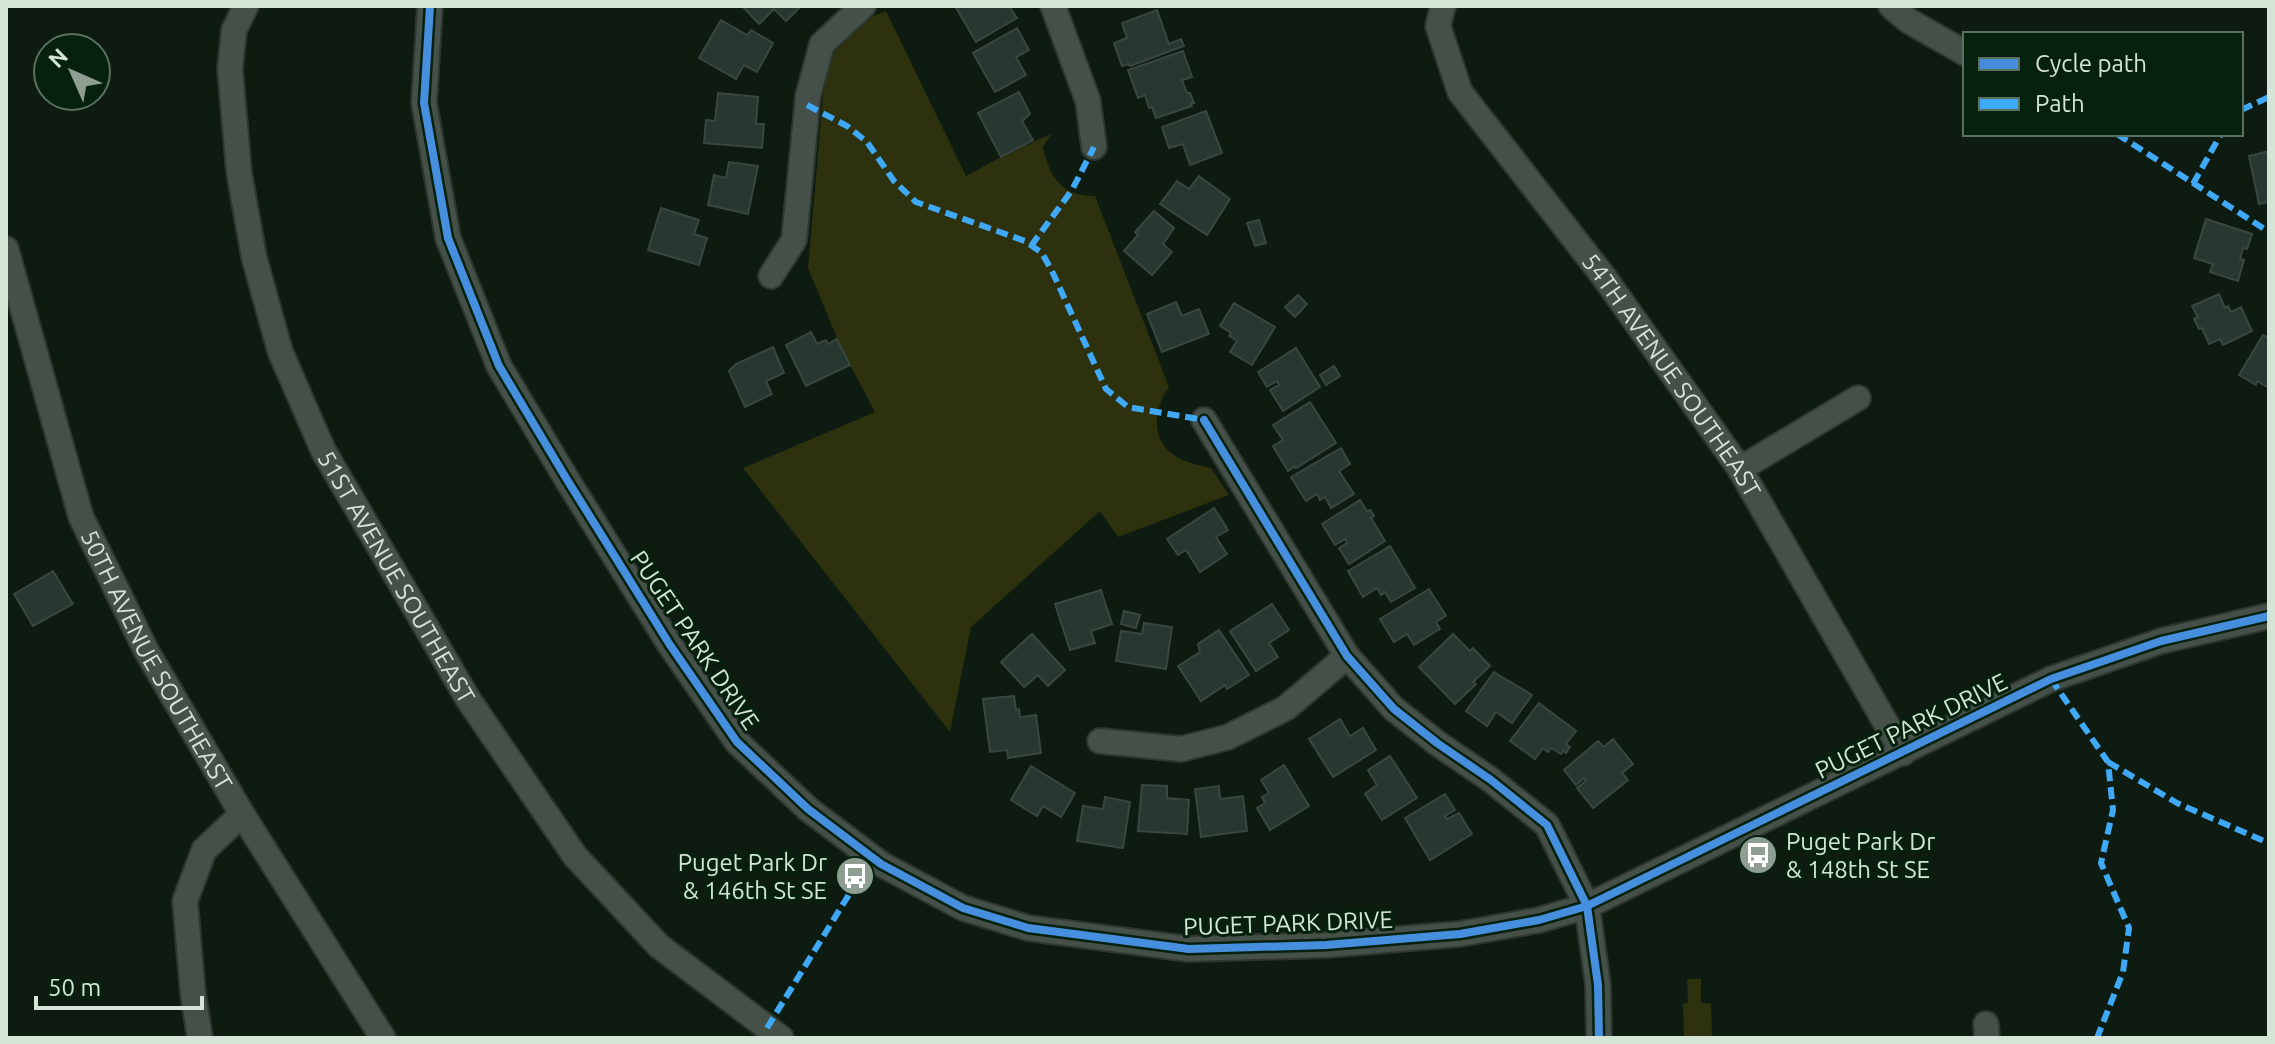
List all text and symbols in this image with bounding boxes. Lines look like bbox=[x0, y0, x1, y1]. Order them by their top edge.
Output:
north arrow bbox=[32, 32, 112, 112]
legend bbox=[1963, 32, 2243, 136]
text: N bbox=[43, 43, 72, 72]
text: Cycle path bbox=[2035, 50, 2147, 77]
text: Path bbox=[2035, 90, 2085, 117]
street label: 54TH AVENUE SOUTHEAST bbox=[1577, 248, 1767, 502]
street label: 51ST AVENUE SOUTHEAST bbox=[313, 446, 481, 708]
street label: 50TH AVENUE SOUTHEAST bbox=[76, 525, 238, 794]
street label: PUGET PARK DRIVE bbox=[625, 545, 765, 735]
street label: PUGET PARK DRIVE bbox=[1811, 668, 2011, 784]
place label: Puget Park Dr & 148th St SE bbox=[1786, 828, 1935, 883]
bus stop icon: Puget Park Dr & 148th St SE bbox=[1737, 834, 1779, 876]
place label: Puget Park Dr & 146th St SE bbox=[678, 849, 827, 904]
bus stop icon: Puget Park Dr & 146th St SE bbox=[834, 855, 876, 897]
street label: PUGET PARK DRIVE bbox=[1183, 906, 1393, 940]
scale bar bbox=[36, 960, 202, 1010]
text: 50 m bbox=[48, 974, 101, 1001]

